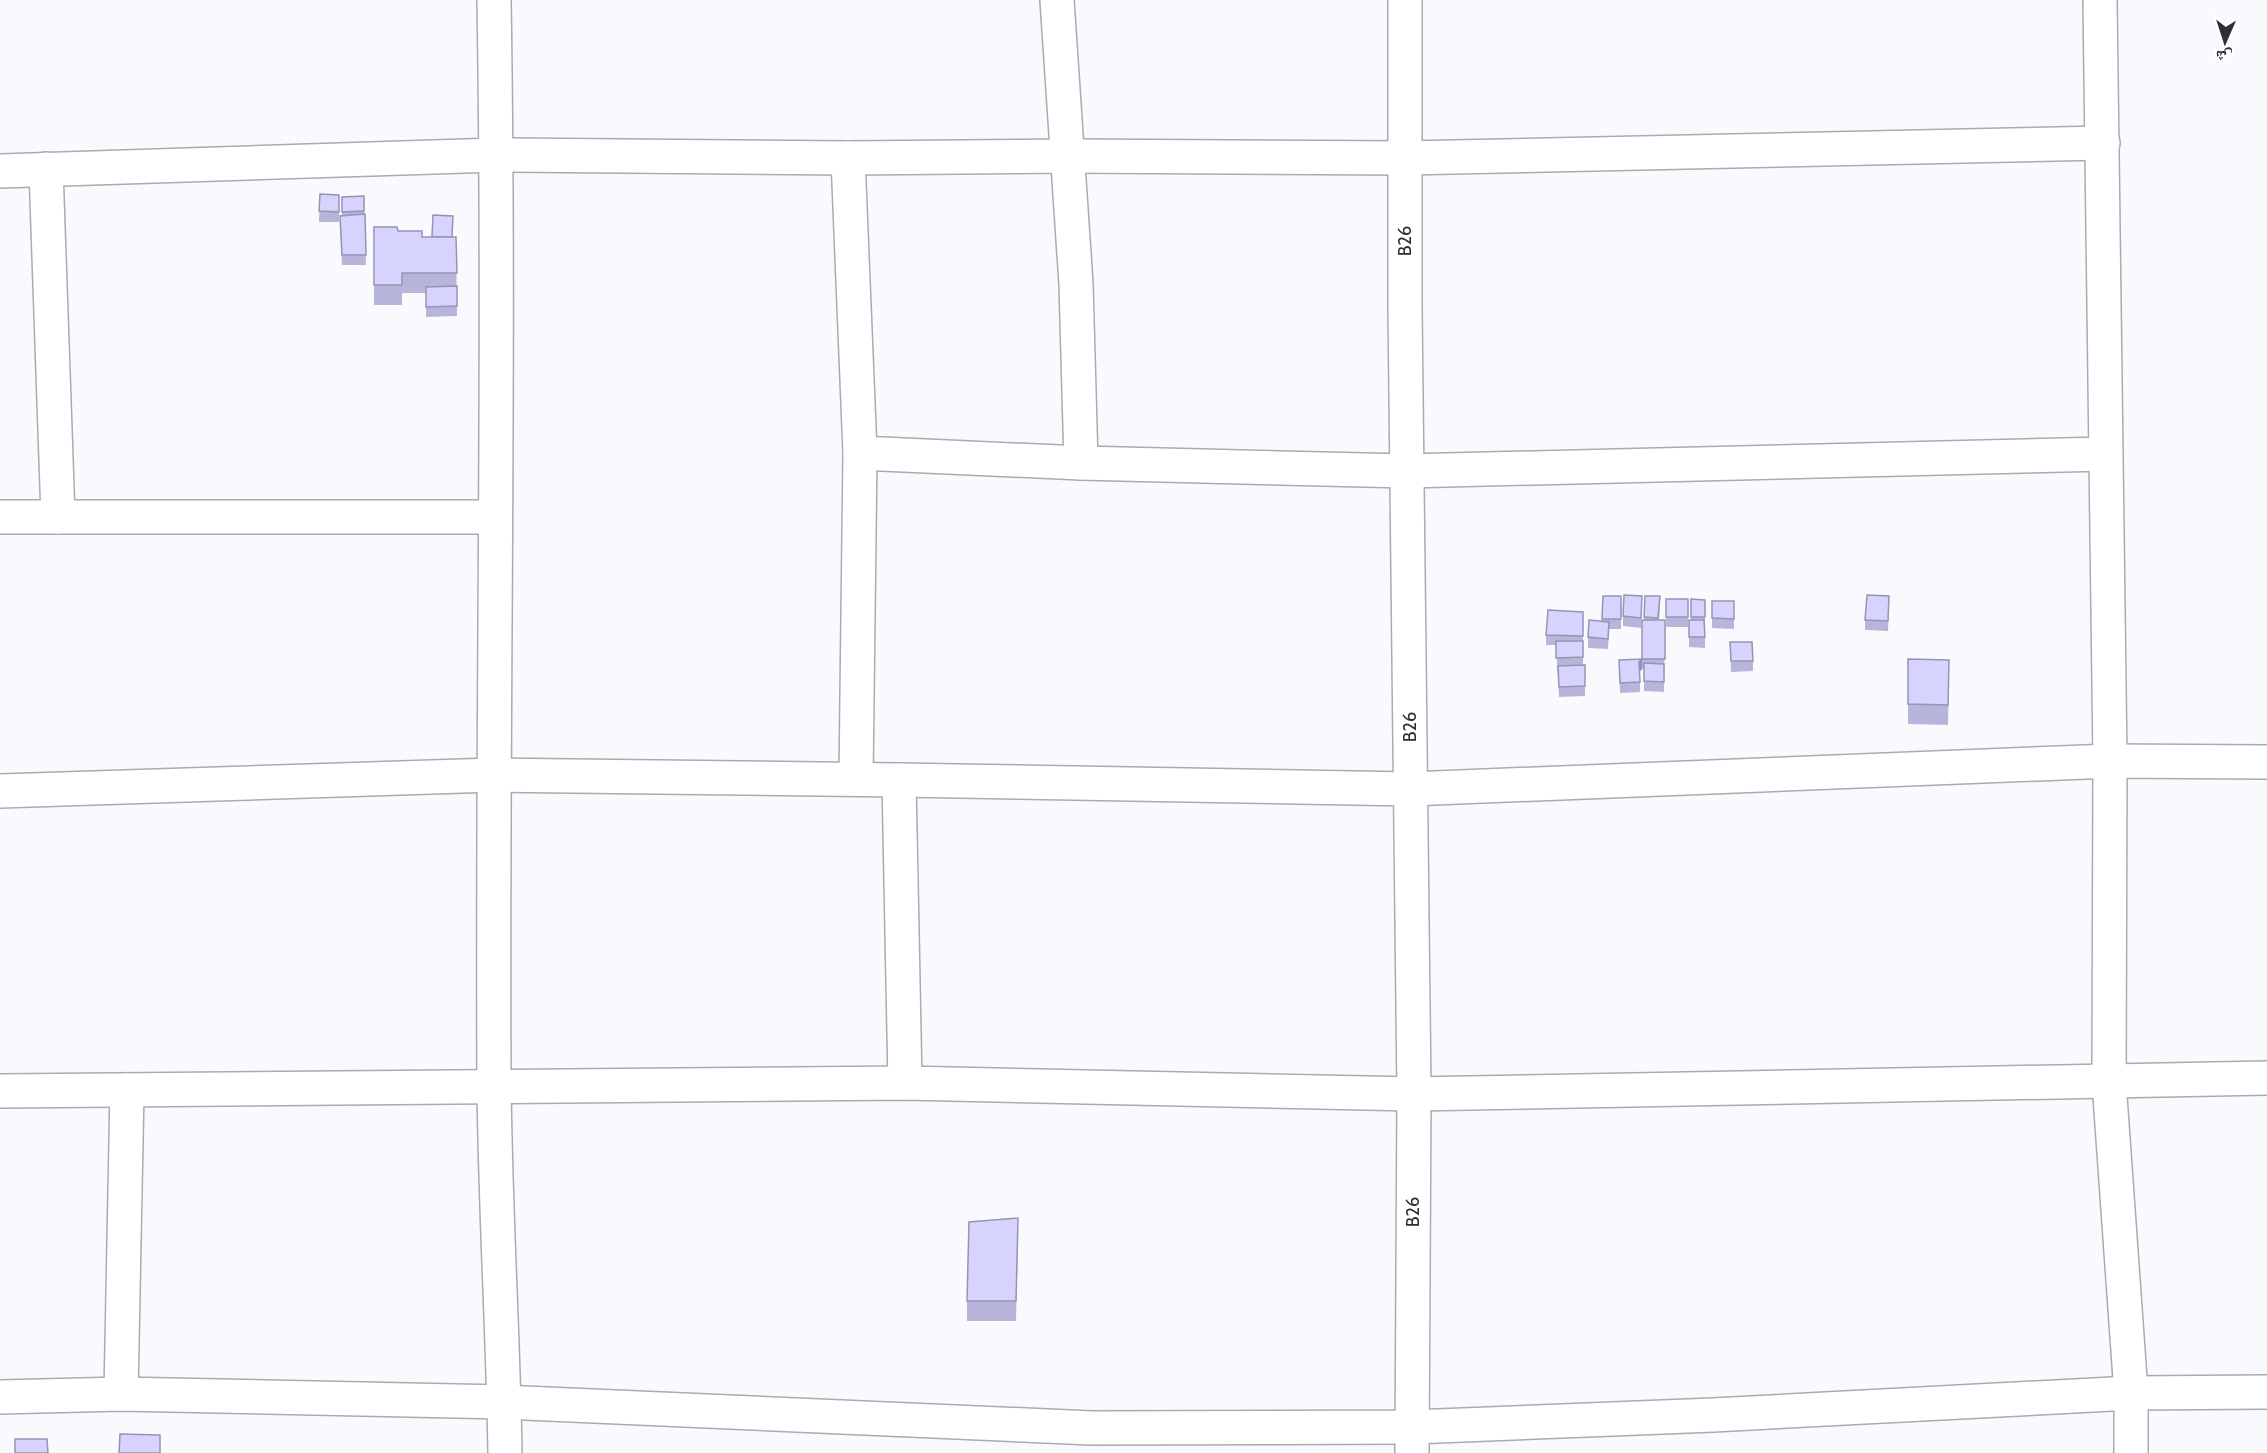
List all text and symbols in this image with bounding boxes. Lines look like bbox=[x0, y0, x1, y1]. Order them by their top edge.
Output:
north arrow bbox=[2195, 12, 2255, 72]
text: ش bbox=[2215, 47, 2233, 66]
street label: B26 bbox=[1394, 226, 1416, 256]
street label: B26 bbox=[1399, 712, 1421, 742]
street label: B26 bbox=[1402, 1197, 1424, 1227]

